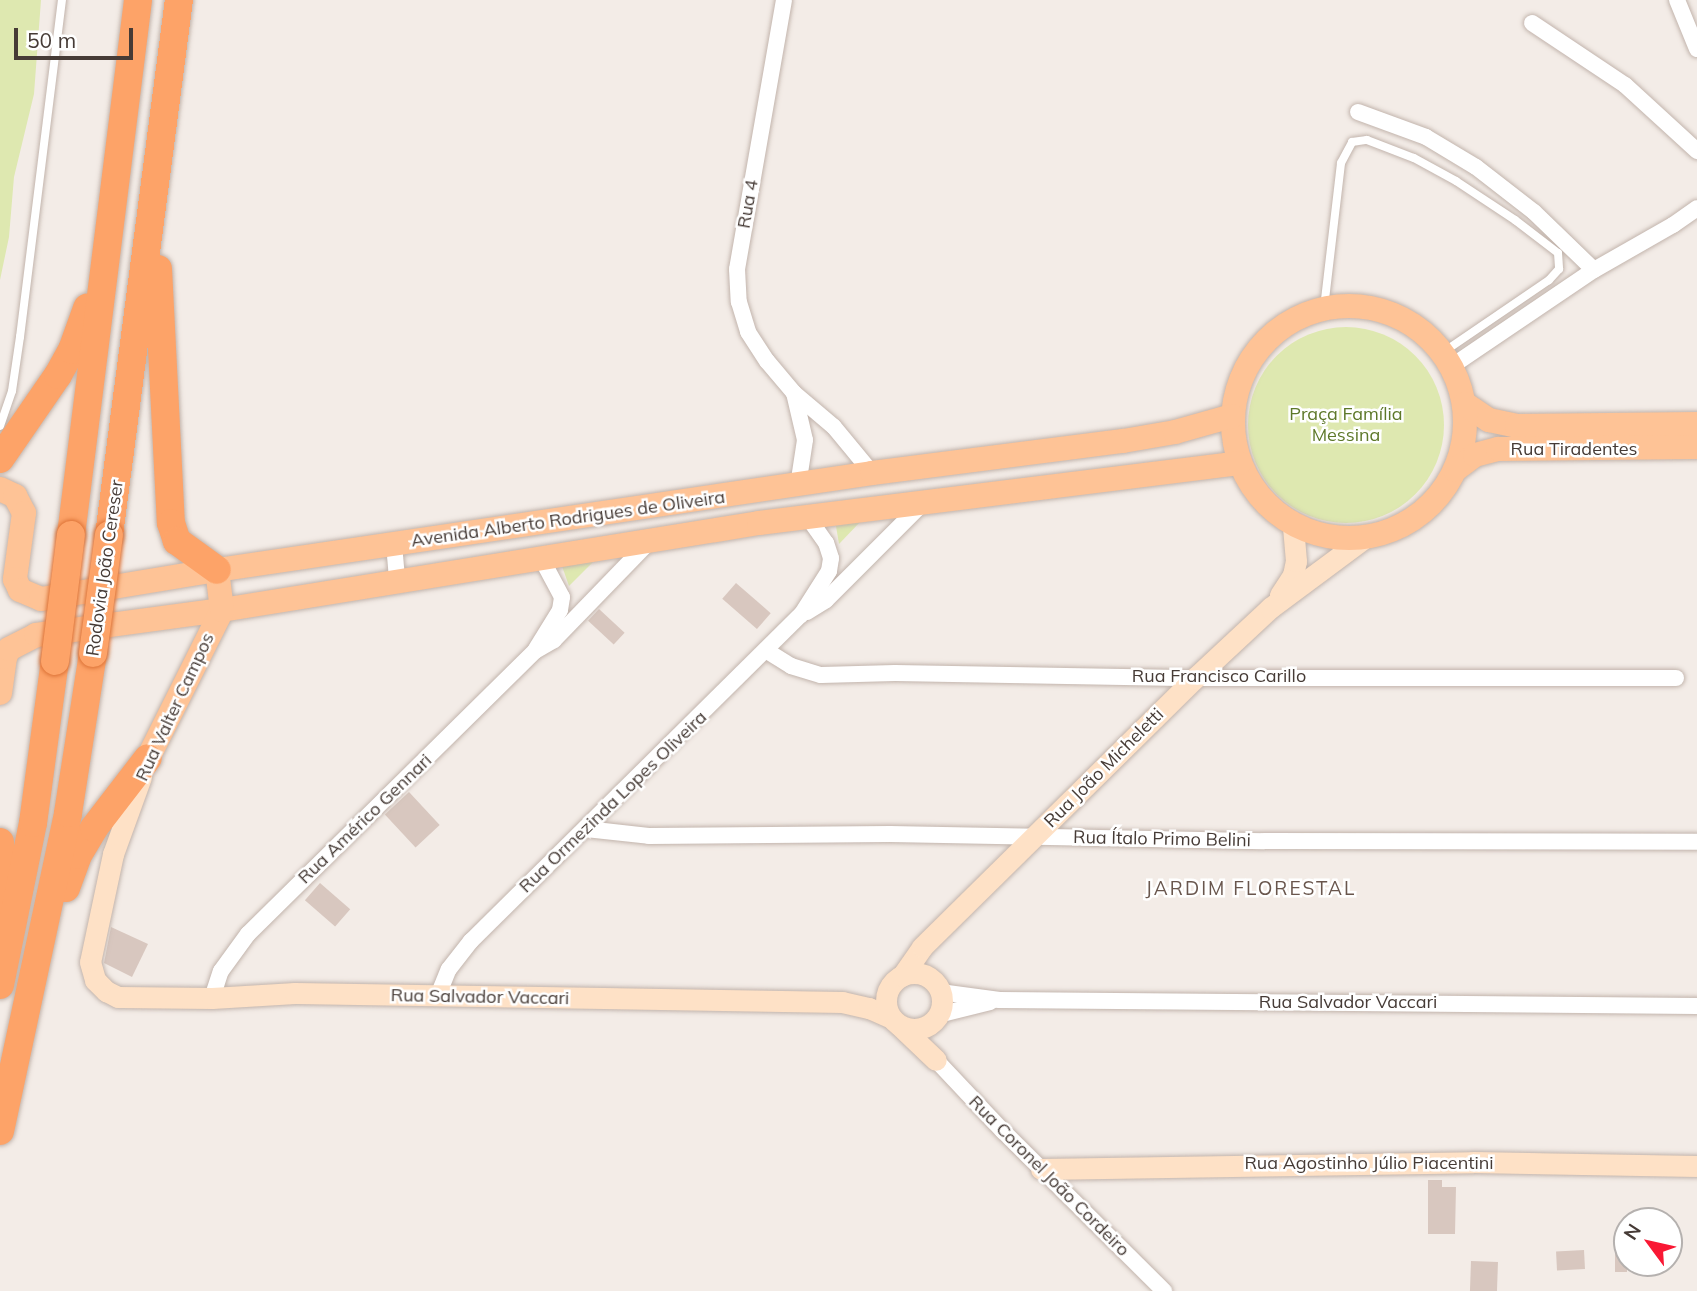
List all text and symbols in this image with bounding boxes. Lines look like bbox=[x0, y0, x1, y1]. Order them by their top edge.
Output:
scale bar bbox=[18, 14, 136, 58]
text: 50 m bbox=[27, 27, 76, 53]
street label: Rua 4 bbox=[733, 178, 763, 230]
park label: Praça Família Messina bbox=[1289, 404, 1403, 446]
street label: Rua Tiradentes bbox=[1511, 438, 1637, 460]
street label: Rodovia João Cereser bbox=[82, 478, 128, 658]
street label: Avenida Alberto Rodrigues de Oliveira bbox=[410, 486, 726, 552]
street label: Rua Valter Campos bbox=[131, 630, 219, 784]
street label: Rua Francisco Carillo bbox=[1132, 665, 1306, 687]
street label: Rua João Micheletti bbox=[1040, 704, 1168, 832]
street label: Rua Ormezinda Lopes Oliveira bbox=[515, 707, 711, 897]
street label: Rua Américo Gennari bbox=[294, 750, 436, 888]
street label: Rua Ítalo Primo Belini bbox=[1073, 827, 1251, 851]
district label: JARDIM FLORESTAL bbox=[1148, 878, 1354, 900]
street label: Rua Salvador Vaccari bbox=[391, 985, 569, 1009]
street label: Rua Salvador Vaccari bbox=[1259, 991, 1437, 1013]
street label: Rua Coronel João Cordeiro bbox=[964, 1091, 1134, 1261]
street label: Rua Agostinho Júlio Piacentini bbox=[1244, 1152, 1494, 1174]
north arrow bbox=[1613, 1207, 1683, 1277]
text: N bbox=[1618, 1219, 1646, 1244]

